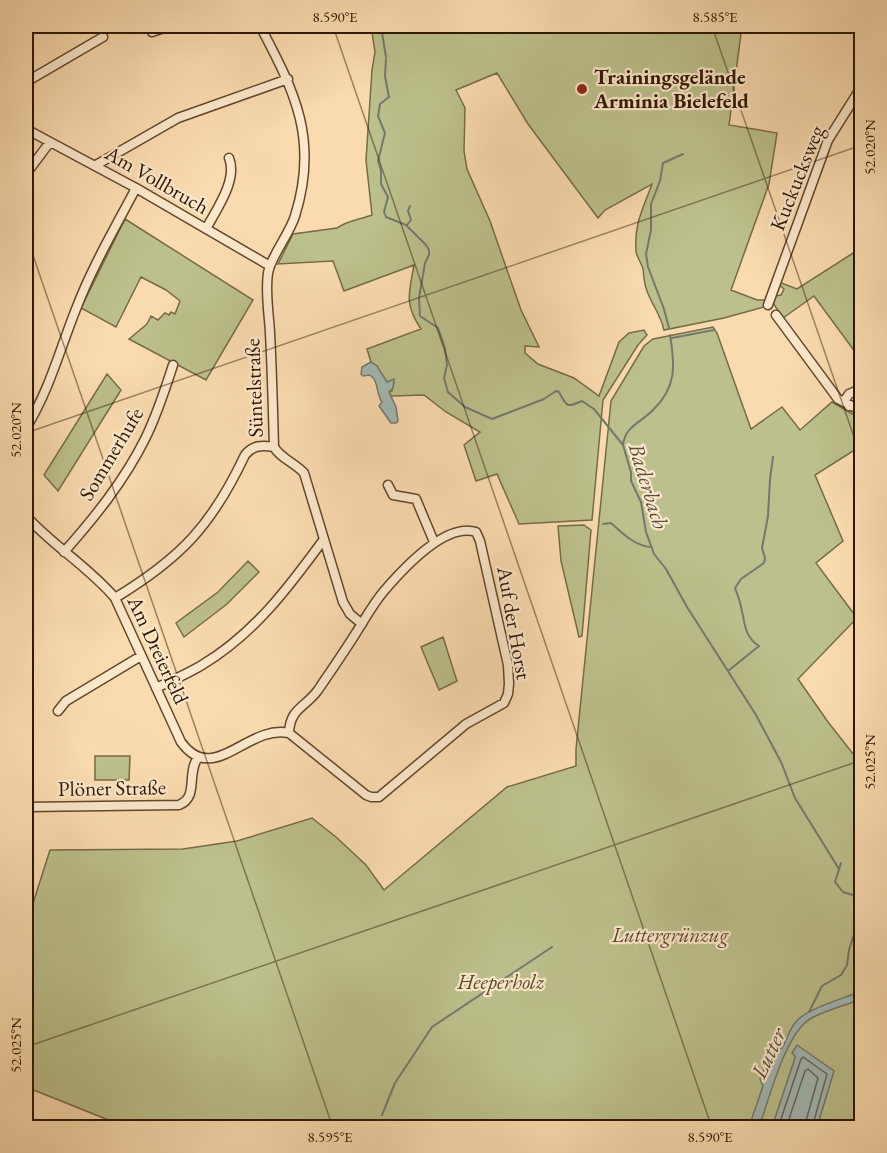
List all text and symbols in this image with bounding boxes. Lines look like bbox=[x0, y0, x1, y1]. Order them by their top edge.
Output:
text: 8.590°E bbox=[312, 7, 358, 26]
text: 8.585°E bbox=[692, 7, 738, 26]
place label: Trainingsgelände Arminia Bielefeld bbox=[593, 63, 749, 114]
marker: Trainingsgelände Arminia Bielefeld bbox=[575, 82, 589, 96]
text: 52.020°N bbox=[860, 119, 879, 175]
street label: Kuckucksweg bbox=[763, 120, 830, 234]
street label: Am Vollbruch bbox=[100, 139, 214, 220]
street label: Süntelstraße bbox=[238, 338, 269, 438]
text: 52.020°N bbox=[6, 402, 25, 458]
street label: Sommerhufe bbox=[72, 402, 149, 505]
water label: Baderbach bbox=[621, 439, 675, 533]
street label: Auf der Horst bbox=[491, 563, 538, 682]
street label: Am Dreierfeld bbox=[121, 590, 195, 709]
text: 52.025°N bbox=[860, 734, 879, 790]
street label: Plöner Straße bbox=[58, 773, 166, 802]
park label: Luttergrünzug bbox=[611, 921, 729, 948]
park label: Heeperholz bbox=[457, 968, 545, 995]
text: 52.025°N bbox=[6, 1017, 25, 1073]
water label: Lutter bbox=[744, 1022, 793, 1084]
text: 8.595°E bbox=[307, 1127, 353, 1146]
text: 8.590°E bbox=[687, 1127, 733, 1146]

